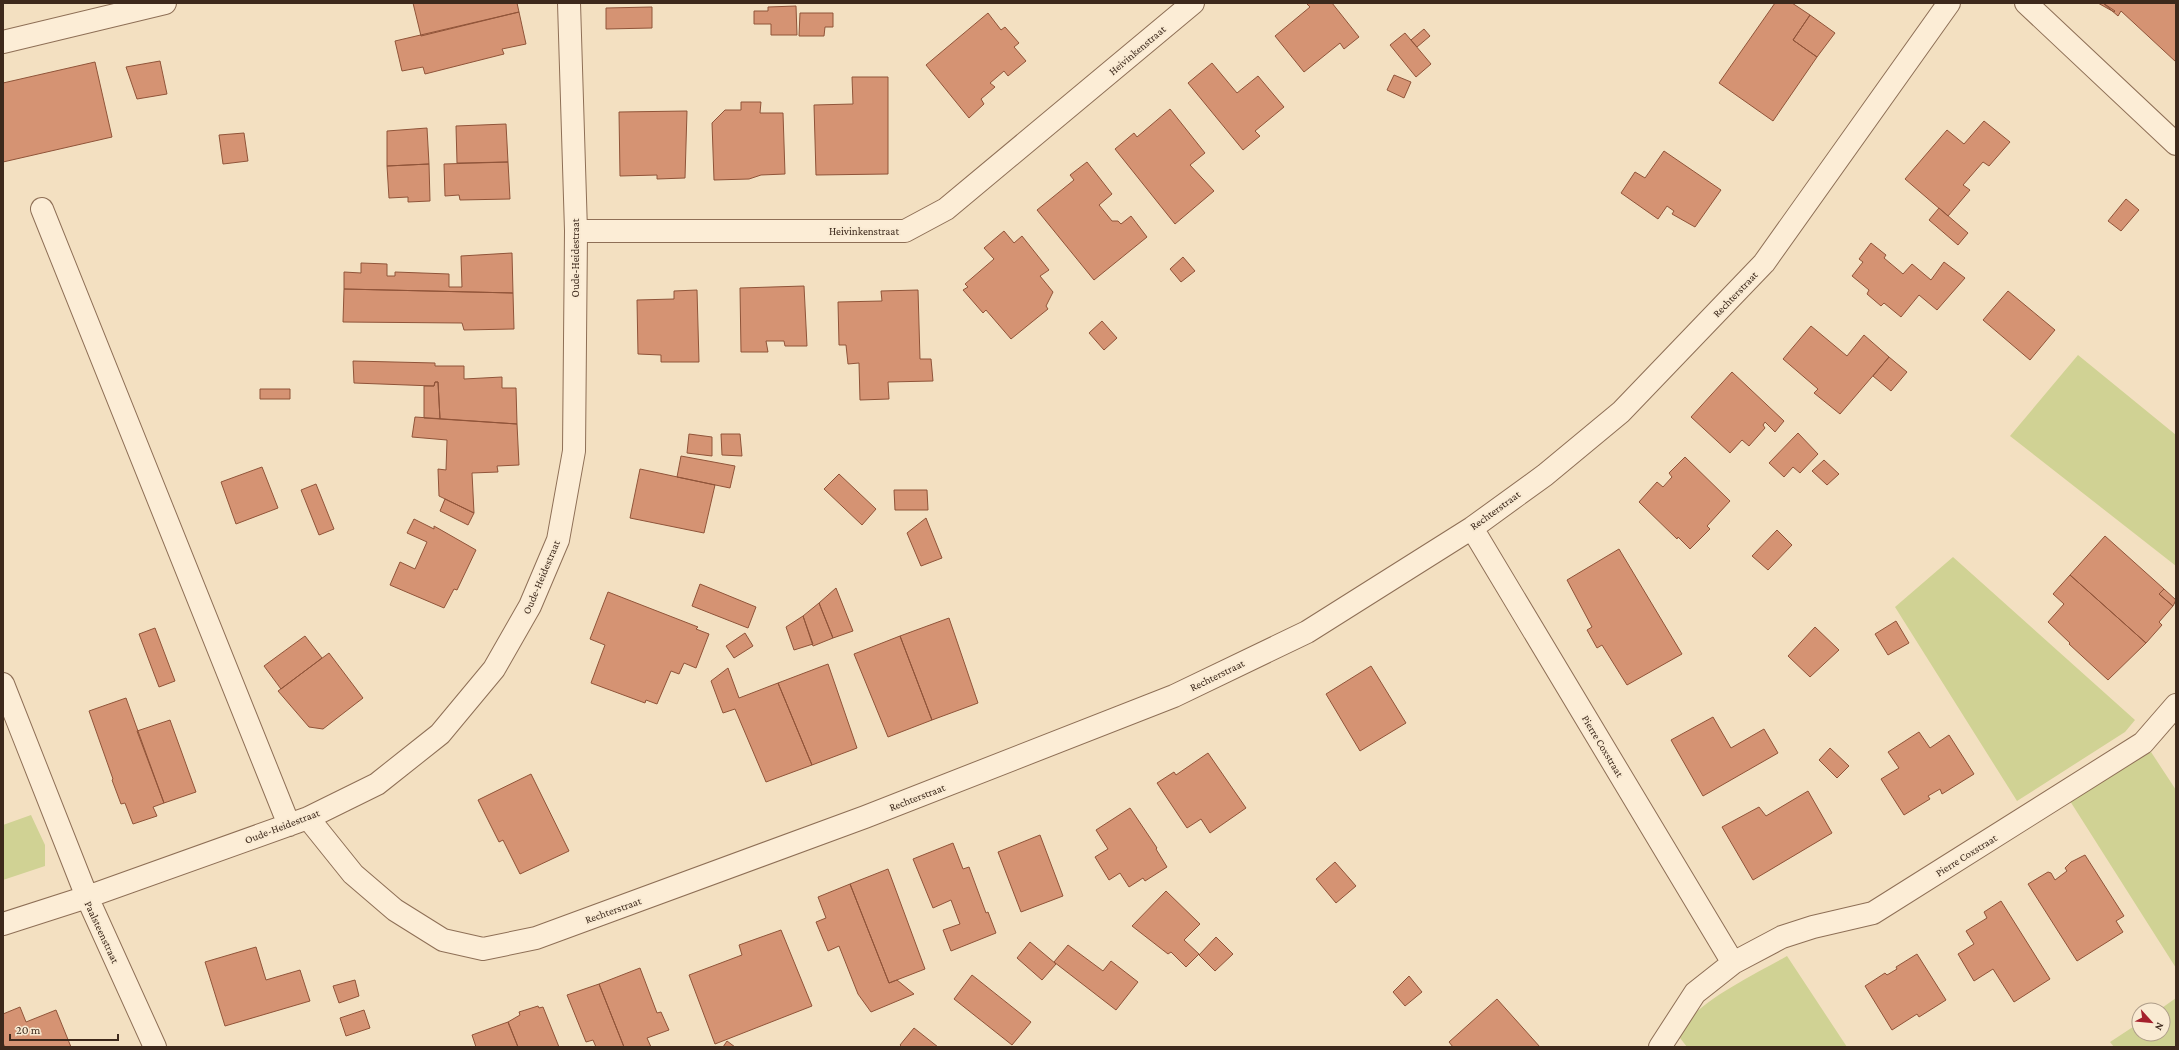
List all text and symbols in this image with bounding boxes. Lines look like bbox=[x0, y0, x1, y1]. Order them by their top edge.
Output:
street label: Heivinkenstraat bbox=[1106, 23, 1168, 77]
street label: Oude-Heidestraat bbox=[569, 218, 581, 297]
street label: Heivinkenstraat bbox=[829, 225, 899, 237]
street label: Rechterstraat bbox=[1710, 268, 1760, 319]
street label: Rechterstraat bbox=[1468, 488, 1523, 532]
street label: Oude-Heidestraat bbox=[520, 538, 562, 616]
street label: Rechterstraat bbox=[1188, 657, 1246, 693]
street label: Pierre Coxstraat bbox=[1580, 713, 1626, 779]
street label: Rechterstraat bbox=[887, 781, 947, 813]
street label: Oude-Heidestraat bbox=[243, 806, 321, 846]
street label: Pierre Coxstraat bbox=[1933, 831, 1999, 879]
street label: Rechterstraat bbox=[583, 894, 643, 926]
street label: Paalsteenstraat bbox=[82, 899, 122, 965]
north arrow bbox=[2131, 1002, 2171, 1042]
scale bar bbox=[10, 1016, 118, 1042]
text: N bbox=[2153, 1020, 2167, 1033]
text: 20 m bbox=[16, 1023, 41, 1037]

